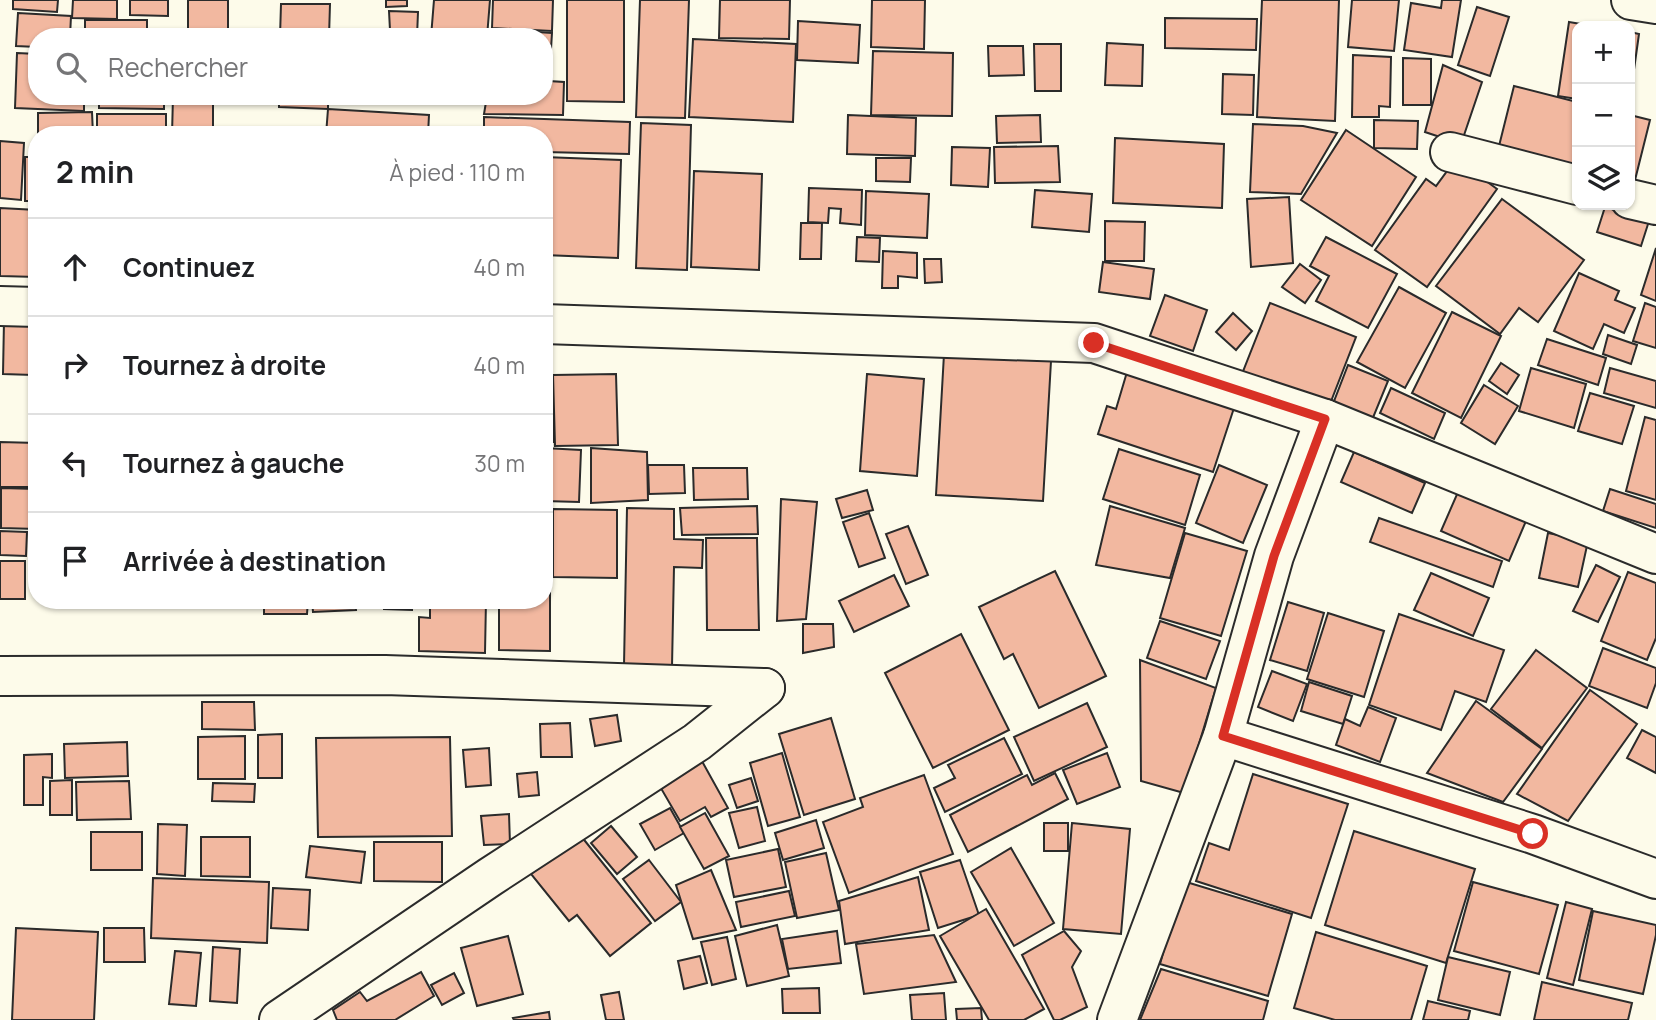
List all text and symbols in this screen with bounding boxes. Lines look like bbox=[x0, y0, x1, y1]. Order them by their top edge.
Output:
map controls bbox=[1572, 21, 1635, 210]
button: + bbox=[1572, 21, 1635, 84]
search box bbox=[28, 28, 553, 105]
icon: search bbox=[52, 48, 90, 86]
text: Rechercher bbox=[108, 49, 248, 85]
button: − bbox=[1572, 84, 1635, 147]
button: layers bbox=[1572, 147, 1635, 210]
text: 2 min bbox=[56, 151, 134, 192]
text: À pied · 110 m bbox=[389, 156, 525, 188]
icon: ahead bbox=[56, 248, 94, 286]
text: Continuez bbox=[123, 249, 255, 285]
text: 40 m bbox=[473, 251, 525, 283]
route end bbox=[1078, 327, 1109, 358]
icon: right bbox=[56, 346, 94, 384]
text: Tournez à droite bbox=[123, 347, 326, 383]
text: 40 m bbox=[473, 349, 525, 381]
icon: left bbox=[56, 444, 94, 482]
text: Tournez à gauche bbox=[123, 445, 344, 481]
text: 30 m bbox=[474, 447, 525, 479]
icon: arrive bbox=[56, 542, 94, 580]
text: Arrivée à destination bbox=[123, 543, 386, 579]
route start bbox=[1517, 818, 1548, 849]

